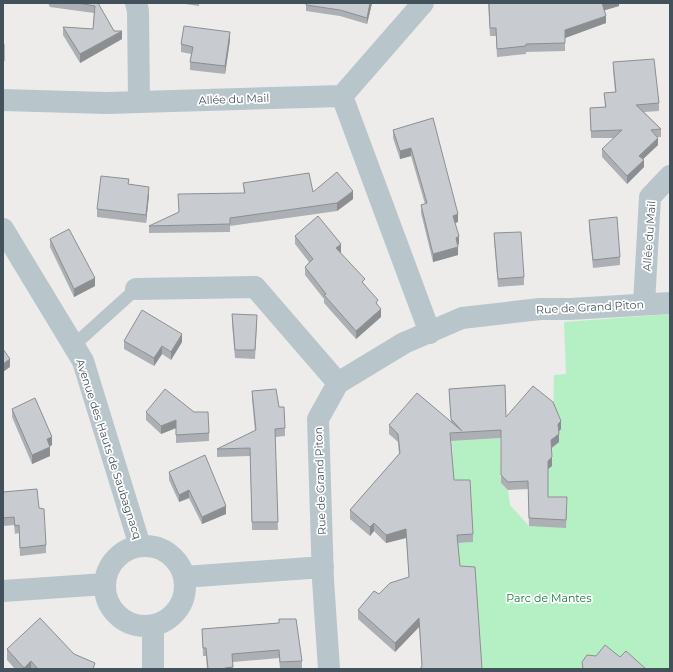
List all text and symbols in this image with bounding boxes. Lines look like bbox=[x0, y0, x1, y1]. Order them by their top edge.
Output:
street label: Allée du Mail bbox=[198, 91, 270, 107]
street label: Allée du Mail bbox=[640, 200, 658, 272]
street label: Rue de Grand Piton bbox=[536, 297, 644, 317]
street label: Avenue des Hauts de Saubagnacq bbox=[73, 357, 145, 541]
street label: Rue de Grand Piton bbox=[311, 427, 329, 535]
park label: Parc de Mantes bbox=[506, 591, 592, 605]

